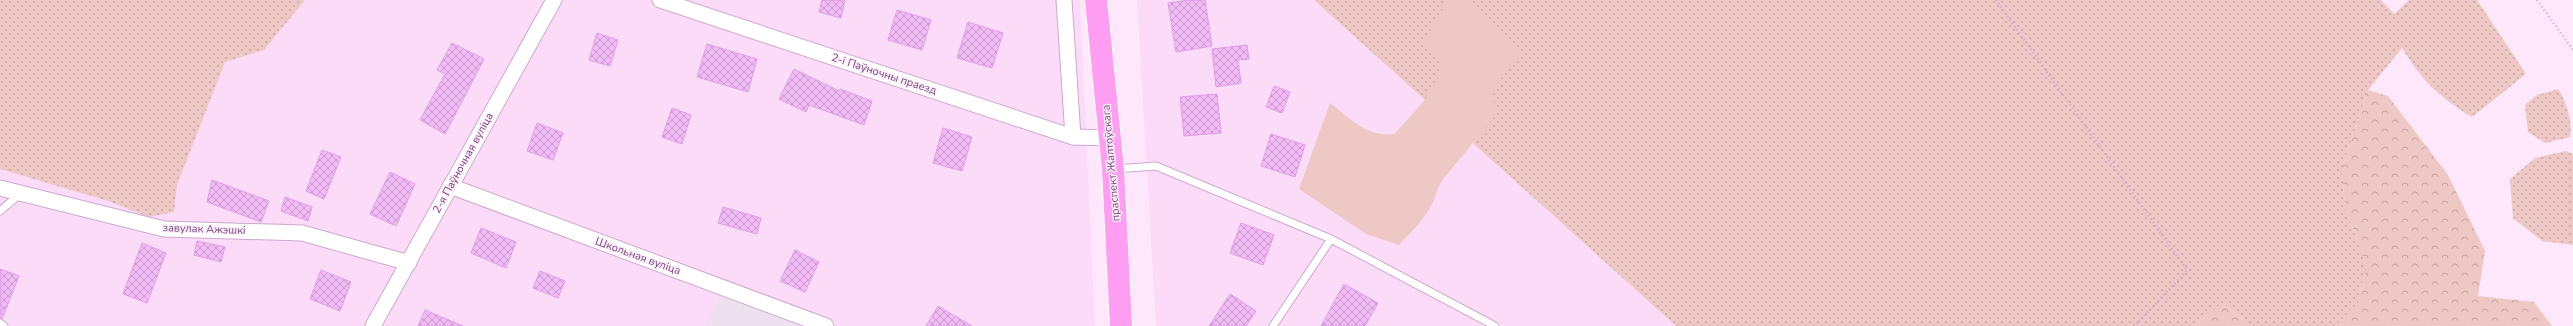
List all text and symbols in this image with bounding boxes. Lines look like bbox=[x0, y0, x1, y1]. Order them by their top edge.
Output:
street label: 2-і Паўночны праезд bbox=[829, 50, 939, 98]
street label: праспект Жалтоўскага bbox=[1098, 104, 1124, 222]
street label: 2-я Паўночная вуліца bbox=[429, 110, 497, 216]
street label: завулак Ажэшкі bbox=[162, 220, 246, 238]
street label: Школьная вуліца bbox=[593, 234, 683, 278]

